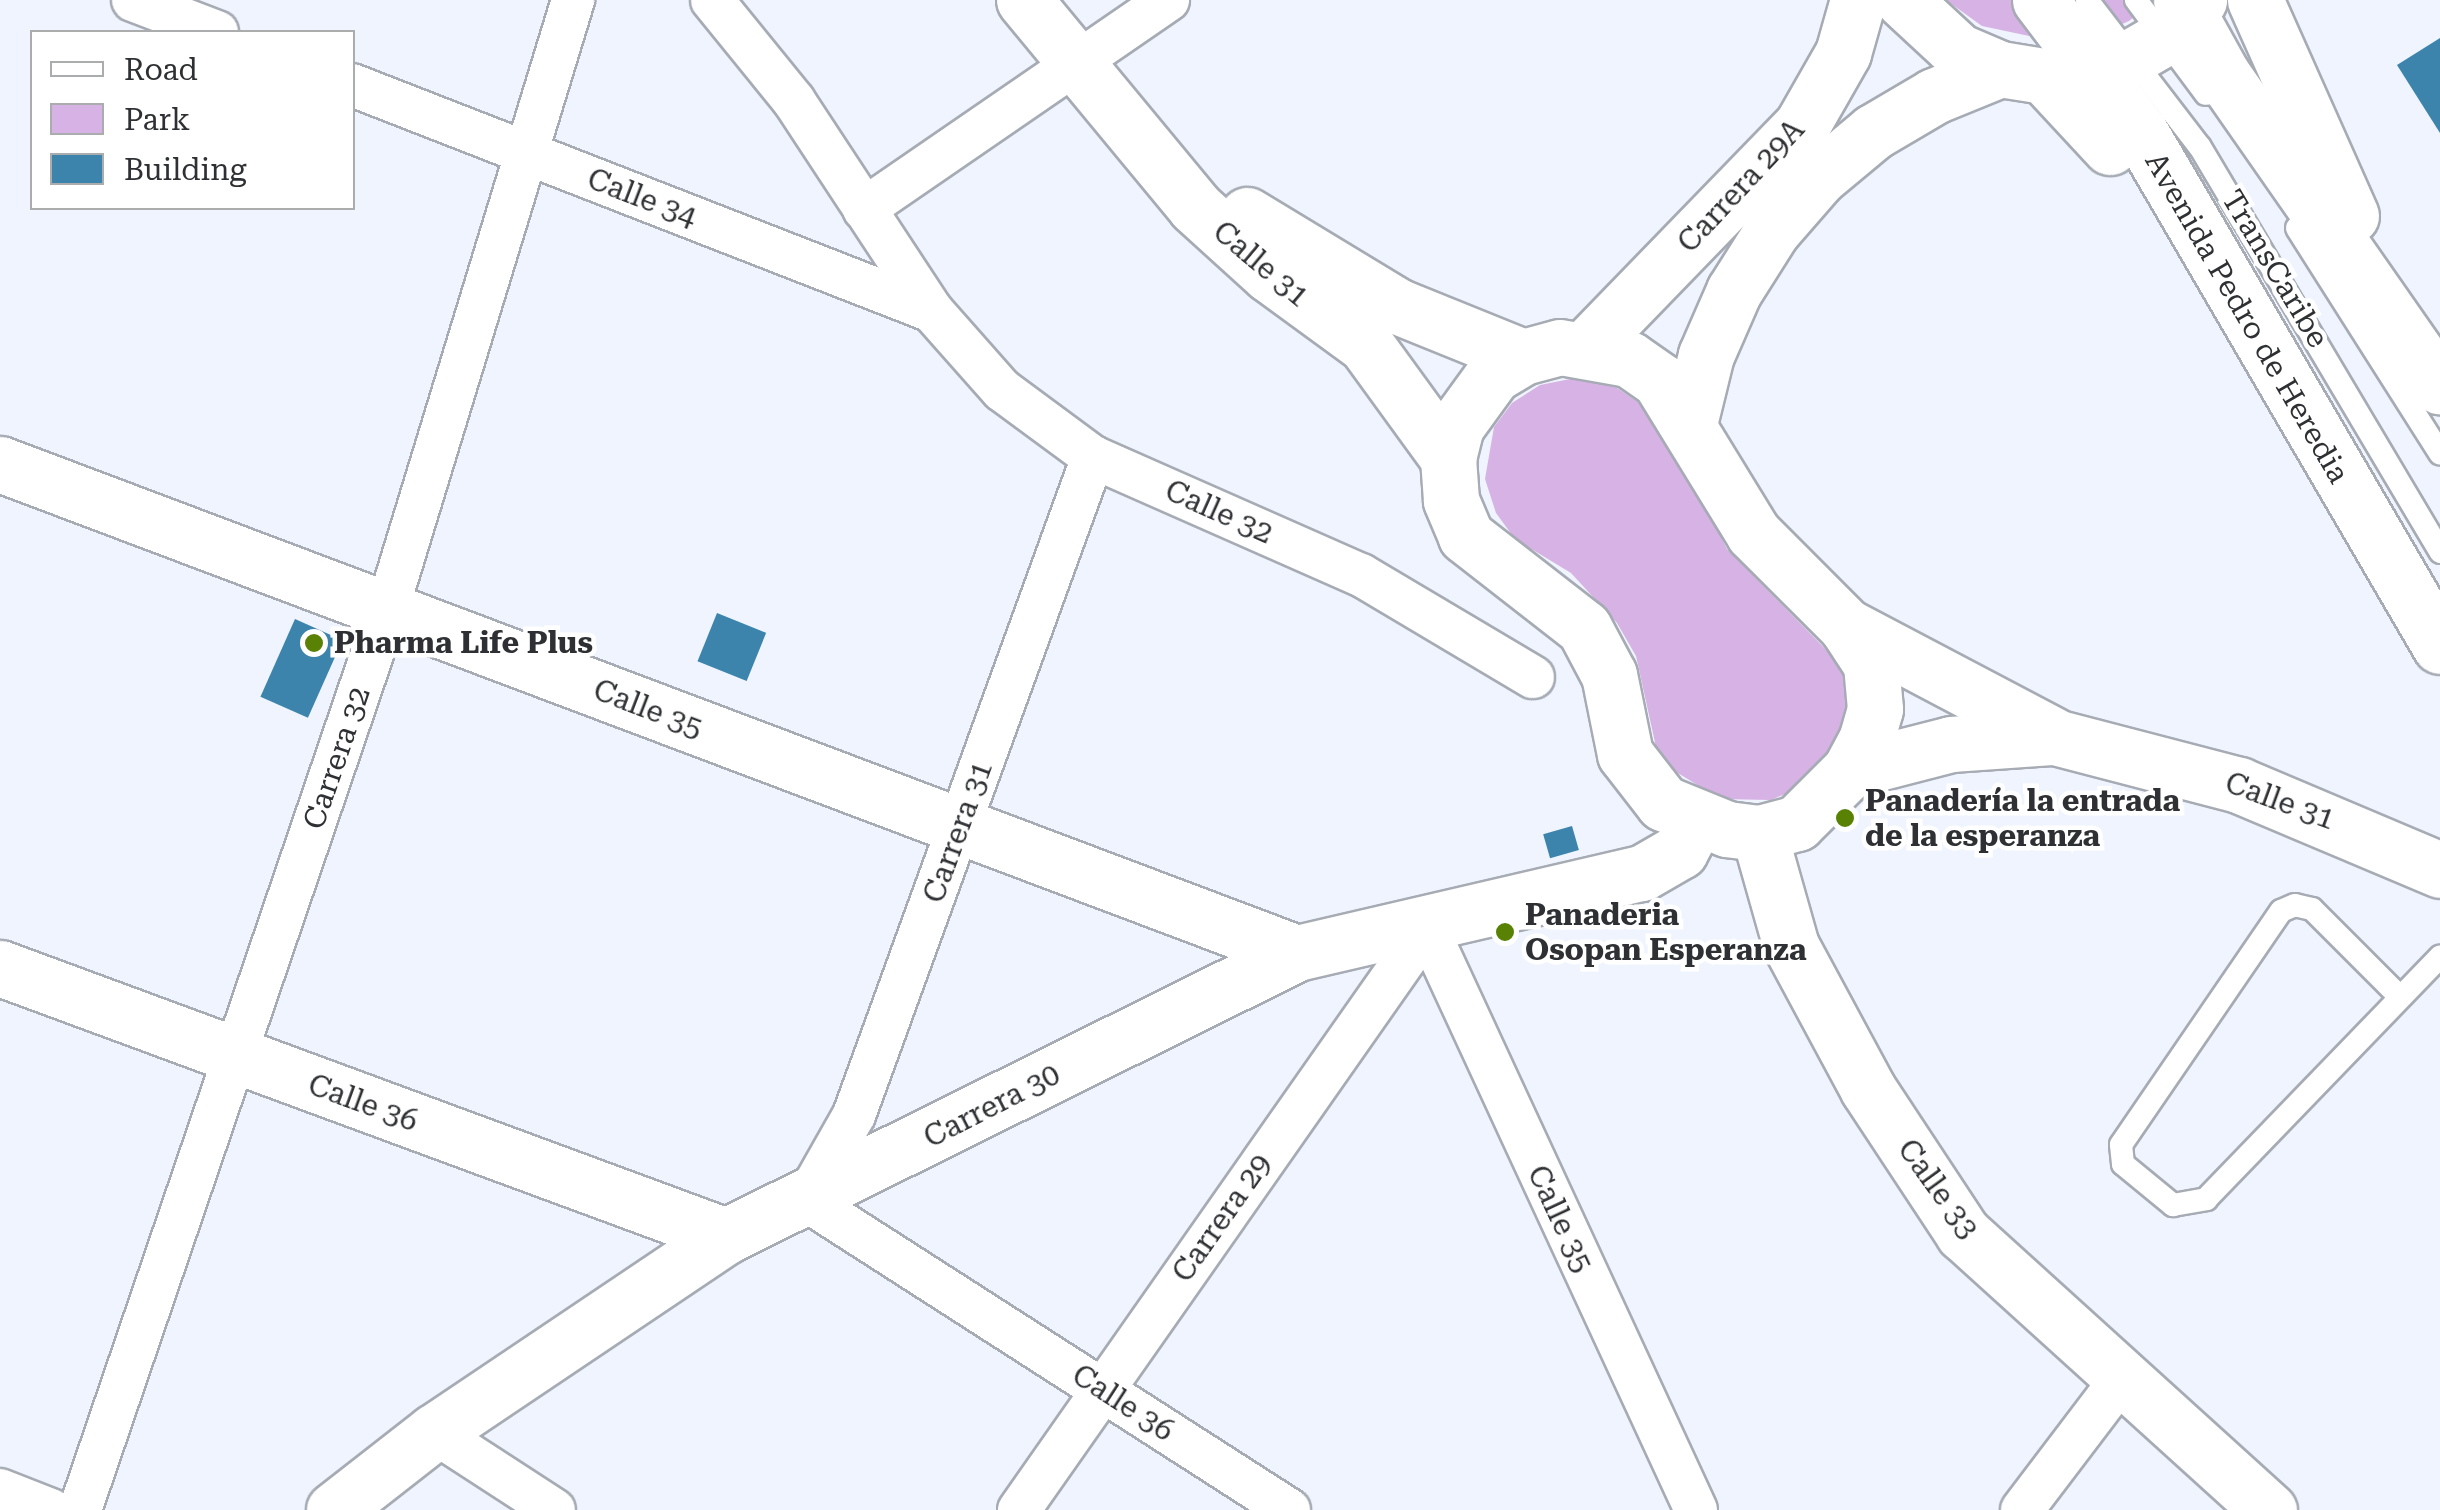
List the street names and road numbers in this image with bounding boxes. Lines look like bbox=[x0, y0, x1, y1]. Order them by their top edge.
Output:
street label: Carrera 29A bbox=[1670, 112, 1812, 260]
street label: Avenida Pedro de Heredia bbox=[2137, 146, 2357, 490]
street label: Calle 34 bbox=[582, 161, 702, 235]
street label: TransCaribe bbox=[2214, 184, 2336, 354]
street label: Calle 31 bbox=[1206, 214, 1316, 314]
street label: Calle 32 bbox=[1160, 472, 1278, 552]
street label: Calle 35 bbox=[588, 672, 708, 746]
street label: Carrera 32 bbox=[296, 682, 378, 834]
street label: Carrera 31 bbox=[916, 756, 1000, 908]
street label: Calle 31 bbox=[2220, 765, 2340, 837]
street label: Carrera 30 bbox=[918, 1056, 1066, 1156]
street label: Calle 36 bbox=[303, 1067, 423, 1139]
street label: Calle 33 bbox=[1890, 1132, 1986, 1246]
street label: Carrera 29 bbox=[1165, 1147, 1279, 1289]
street label: Calle 35 bbox=[1520, 1160, 1600, 1278]
street label: Calle 36 bbox=[1065, 1357, 1181, 1449]

